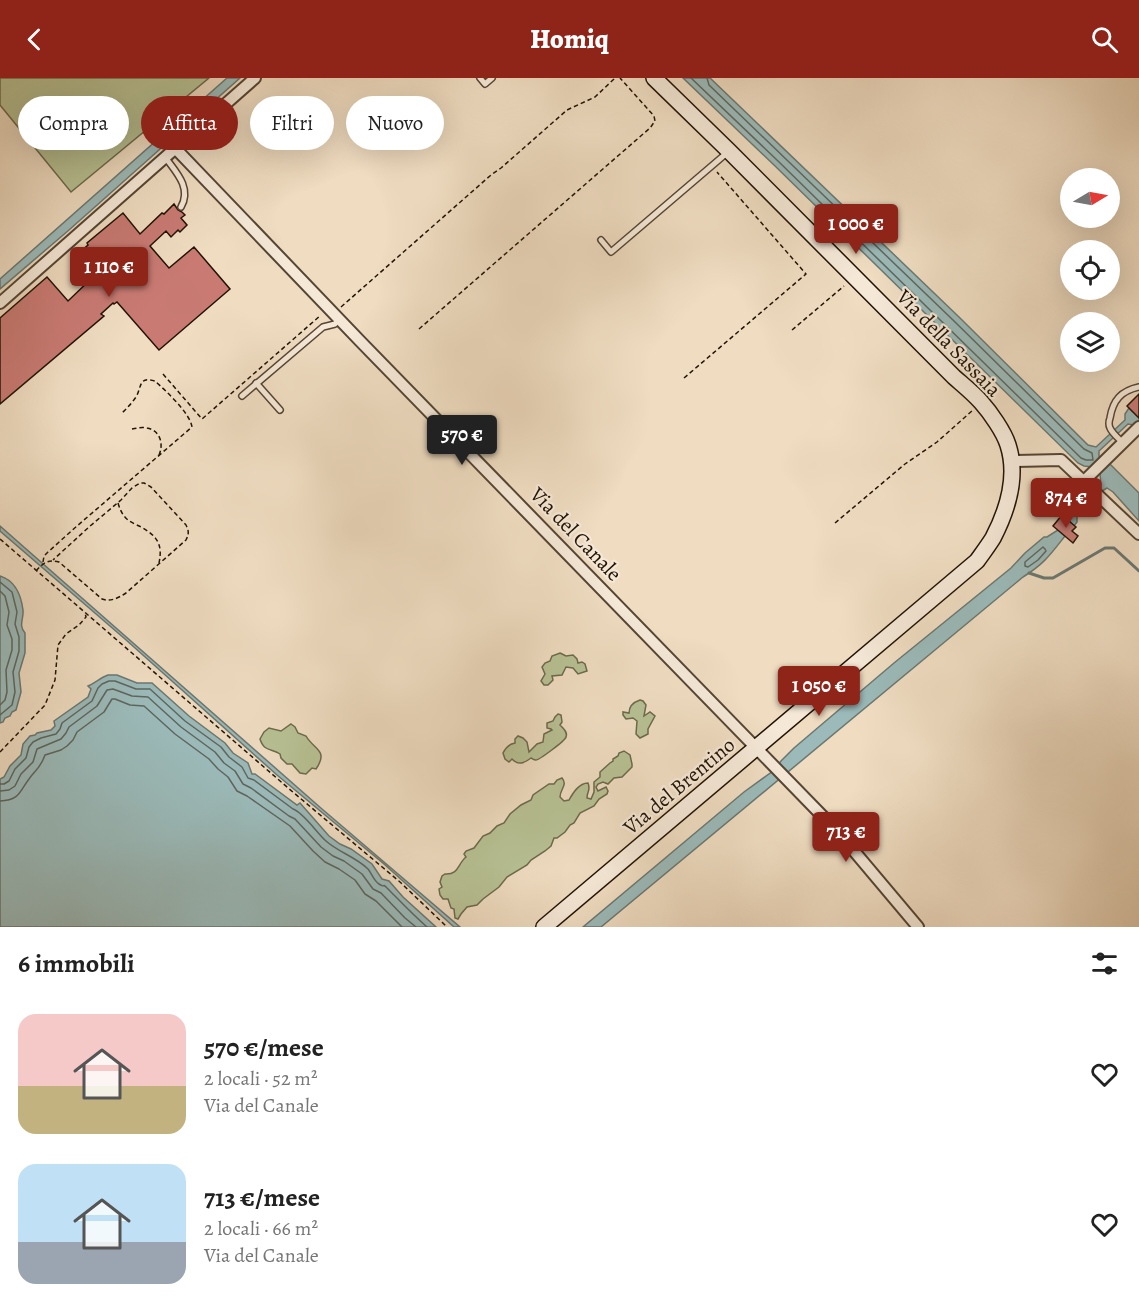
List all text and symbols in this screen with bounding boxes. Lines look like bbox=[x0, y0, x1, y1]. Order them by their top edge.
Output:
text: Homiq bbox=[530, 21, 609, 57]
icon: back bbox=[18, 23, 51, 56]
icon: search bbox=[1088, 23, 1121, 56]
chip: Compra bbox=[18, 96, 129, 150]
chip: Affitta bbox=[141, 96, 238, 150]
chip: Filtri bbox=[250, 96, 334, 150]
chip: Nuovo bbox=[346, 96, 444, 150]
north arrow bbox=[1060, 168, 1120, 228]
map controls bbox=[1060, 168, 1120, 372]
pin: 1 000 € bbox=[801, 204, 911, 255]
text: 1 000 € bbox=[828, 210, 884, 237]
button: locate bbox=[1060, 240, 1120, 300]
pin: 1 110 € bbox=[54, 247, 164, 298]
text: 1 110 € bbox=[84, 253, 134, 280]
street label: Via della Sassaia bbox=[890, 282, 1008, 403]
button: layers bbox=[1060, 312, 1120, 372]
pin: 570 € bbox=[420, 415, 504, 466]
text: 570 € bbox=[441, 421, 483, 448]
pin: 874 € bbox=[1024, 478, 1108, 529]
street label: Via del Canale bbox=[523, 480, 628, 587]
text: 874 € bbox=[1045, 484, 1087, 511]
pin: 1 050 € bbox=[764, 666, 874, 717]
text: 1 050 € bbox=[792, 672, 846, 699]
street label: Via del Brentino bbox=[616, 731, 741, 842]
pin: 713 € bbox=[804, 812, 888, 863]
text: 713 € bbox=[826, 818, 866, 845]
text: 6 immobili bbox=[18, 946, 135, 981]
icon: filters bbox=[1088, 947, 1121, 980]
text: 570 €/mese bbox=[204, 1030, 324, 1065]
icon: home bbox=[66, 1038, 138, 1110]
icon: heart bbox=[1088, 1058, 1121, 1091]
text: 2 locali · 52 m² bbox=[204, 1065, 318, 1092]
text: Via del Canale bbox=[204, 1092, 319, 1119]
text: 713 €/mese bbox=[204, 1180, 320, 1215]
icon: home bbox=[66, 1188, 138, 1260]
icon: heart bbox=[1088, 1208, 1121, 1241]
text: 2 locali · 66 m² bbox=[204, 1215, 318, 1242]
text: Via del Canale bbox=[204, 1242, 319, 1269]

